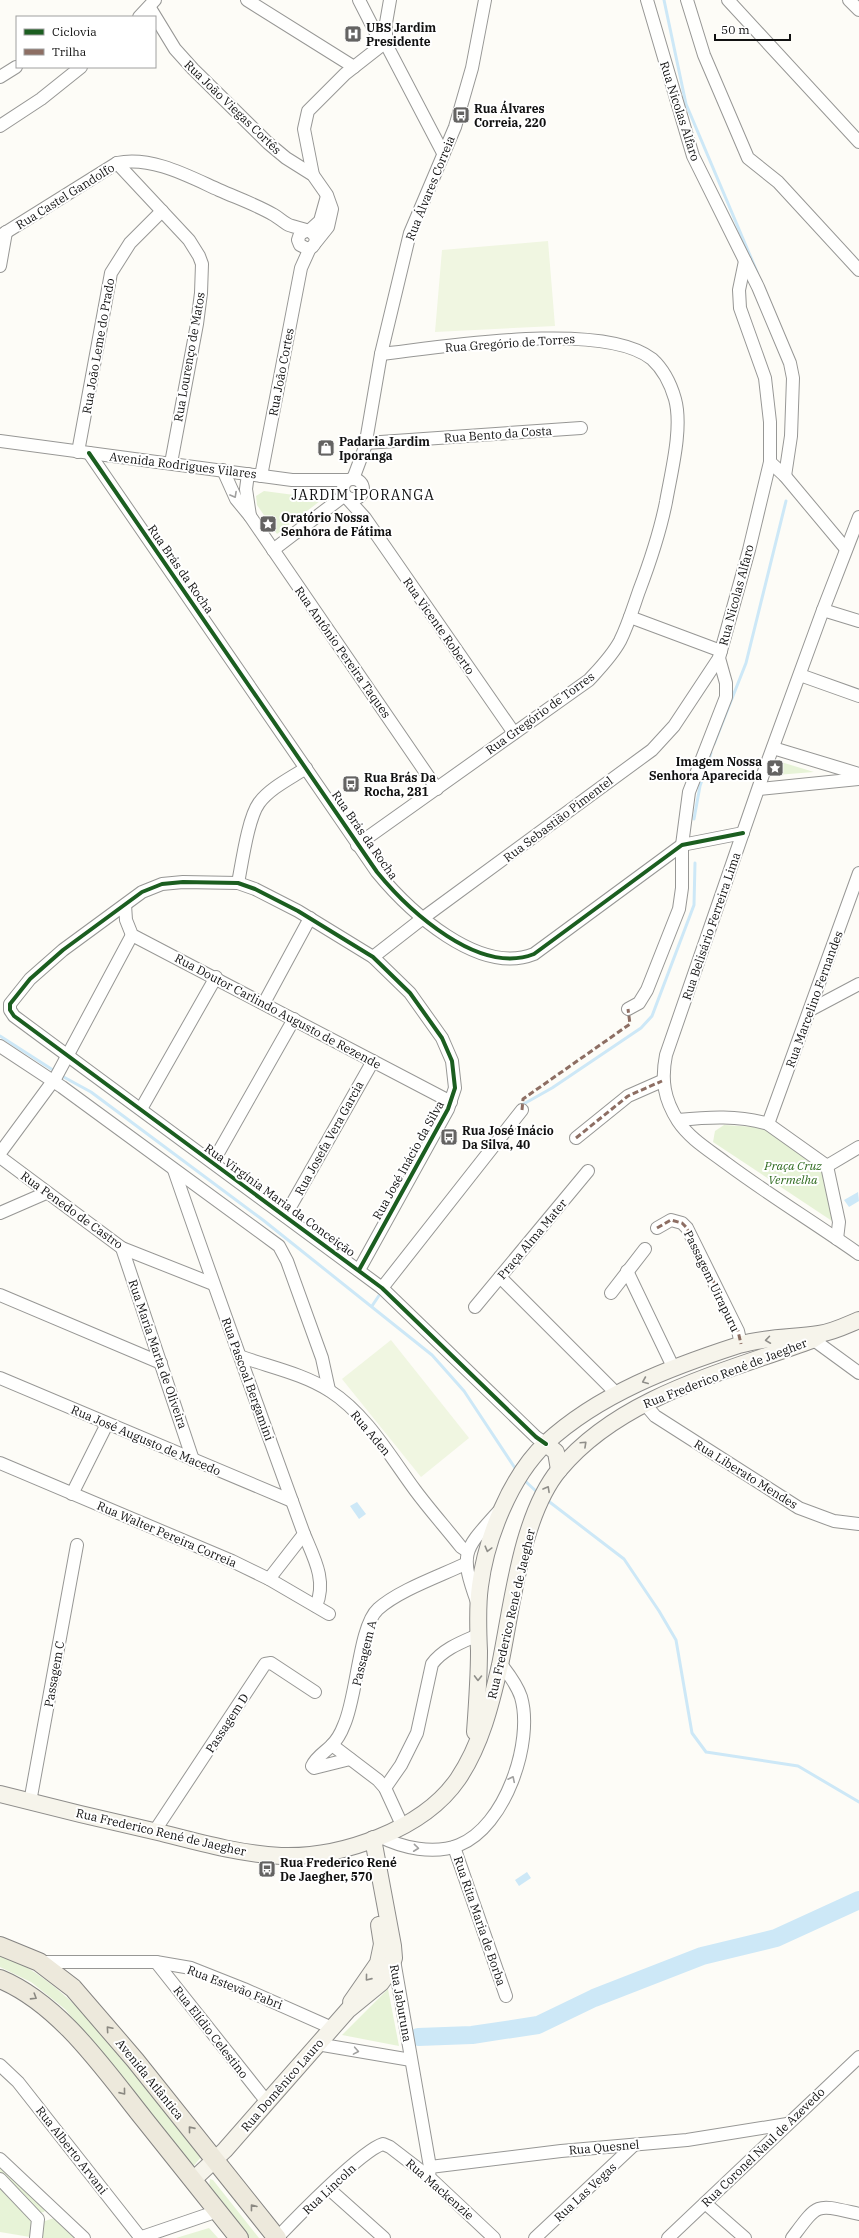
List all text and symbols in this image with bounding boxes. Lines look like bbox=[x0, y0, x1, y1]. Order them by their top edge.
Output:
legend bbox=[16, 16, 156, 68]
scale bar bbox=[715, 16, 790, 42]
place label: UBS Jardim Presidente bbox=[366, 20, 436, 49]
text: 50 m bbox=[721, 22, 750, 37]
text: Ciclovia bbox=[52, 24, 97, 39]
hospital icon: UBS Jardim Presidente bbox=[343, 24, 363, 44]
text: Trilha bbox=[52, 44, 87, 59]
street label: Rua João Viegas Cortês bbox=[181, 57, 285, 157]
street label: Rua Nicolas Alfaro bbox=[657, 59, 703, 163]
place label: Rua Álvares Correia, 220 bbox=[474, 100, 546, 130]
bus stop icon: Rua Álvares Correia, 220 bbox=[451, 105, 471, 125]
street label: Rua Álvares Correia bbox=[402, 133, 458, 243]
street label: Rua Castel Gandolfo bbox=[13, 160, 117, 232]
street label: Rua João Leme do Prado bbox=[79, 277, 117, 415]
street label: Rua Lourenço de Matos bbox=[170, 291, 208, 423]
street label: Rua João Cortes bbox=[265, 326, 297, 417]
street label: Rua Gregório de Torres bbox=[444, 331, 576, 355]
street label: Rua Bento da Costa bbox=[443, 423, 553, 445]
place label: Padaria Jardim Iporanga bbox=[339, 434, 430, 463]
shop icon: Padaria Jardim Iporanga bbox=[316, 438, 336, 458]
street label: Avenida Rodrigues Vilares bbox=[109, 449, 258, 481]
district label: JARDIM IPORANGA bbox=[291, 486, 435, 504]
one-way arrow bbox=[229, 490, 237, 498]
place label: Oratório Nossa Senhora de Fátima bbox=[281, 510, 392, 539]
place icon: Oratório Nossa Senhora de Fátima bbox=[258, 514, 278, 534]
street label: Rua Brás da Rocha bbox=[145, 522, 217, 617]
street label: Rua Nicolas Alfaro bbox=[715, 543, 757, 647]
street label: Rua Vicente Roberto bbox=[400, 575, 478, 677]
street label: Rua Antônio Pereira Taques bbox=[292, 583, 394, 721]
street label: Rua Gregório de Torres bbox=[483, 668, 597, 757]
place label: Imagem Nossa Senhora Aparecida bbox=[649, 754, 762, 783]
place icon: Imagem Nossa Senhora Aparecida bbox=[765, 758, 785, 778]
place label: Rua Brás Da Rocha, 281 bbox=[364, 770, 436, 799]
street label: Rua Sebastião Pimentel bbox=[500, 773, 616, 865]
bus stop icon: Rua Brás Da Rocha, 281 bbox=[341, 774, 361, 794]
street label: Rua Brás da Rocha bbox=[329, 788, 401, 883]
street label: Rua Belisário Ferreira Lima bbox=[679, 850, 744, 1002]
street label: Rua Marcelino Fernandes bbox=[782, 928, 846, 1069]
street label: Rua Doutor Carlindo Augusto de Rezende bbox=[172, 950, 384, 1072]
street label: Rua Josefa Vera Garcia bbox=[291, 1078, 367, 1198]
street label: Rua José Inácio da Silva bbox=[369, 1097, 447, 1222]
place label: Rua José Inácio Da Silva, 40 bbox=[462, 1123, 554, 1152]
bus stop icon: Rua José Inácio Da Silva, 40 bbox=[439, 1127, 459, 1147]
street label: Rua Virgínia Maria da Conceição bbox=[202, 1140, 358, 1260]
park label: Praça Cruz Vermelha bbox=[763, 1158, 822, 1187]
street label: Rua Penedo de Castro bbox=[18, 1168, 126, 1252]
street label: Praça Alma Mater bbox=[494, 1195, 570, 1282]
street label: Passagem Uirapuru bbox=[681, 1228, 743, 1335]
street label: Rua Maria Marta de Oliveira bbox=[125, 1277, 191, 1431]
street label: Rua Pascoal Bergamini bbox=[219, 1315, 277, 1443]
street label: Rua Frederico René de Jaegher bbox=[641, 1335, 810, 1411]
one-way arrow bbox=[765, 1335, 771, 1344]
one-way arrow bbox=[642, 1376, 649, 1384]
street label: Rua José Augusto de Macedo bbox=[69, 1402, 223, 1478]
street label: Rua Aden bbox=[348, 1407, 394, 1459]
street label: Rua Liberato Mendes bbox=[692, 1436, 801, 1512]
one-way arrow bbox=[579, 1442, 587, 1449]
one-way arrow bbox=[543, 1486, 550, 1493]
street label: Rua Walter Pereira Correia bbox=[95, 1498, 240, 1570]
street label: Rua Frederico René de Jaegher bbox=[484, 1527, 538, 1701]
one-way arrow bbox=[484, 1546, 492, 1552]
street label: Passagem A bbox=[349, 1618, 380, 1687]
street label: Passagem C bbox=[41, 1640, 67, 1708]
one-way arrow bbox=[474, 1675, 482, 1681]
street label: Passagem D bbox=[202, 1691, 252, 1755]
one-way arrow bbox=[507, 1776, 515, 1784]
street label: Rua Frederico René de Jaegher bbox=[74, 1805, 248, 1859]
one-way arrow bbox=[413, 1843, 419, 1852]
street label: Rua Rita Maria de Borba bbox=[451, 1854, 509, 1988]
place label: Rua Frederico René De Jaegher, 570 bbox=[280, 1855, 397, 1884]
bus stop icon: Rua Frederico René De Jaegher, 570 bbox=[257, 1859, 277, 1879]
street label: Rua Estevão Fabri bbox=[185, 1962, 285, 2012]
street label: Rua Jaburuna bbox=[387, 1963, 415, 2043]
one-way arrow bbox=[366, 1974, 373, 1981]
street label: Rua Elídio Celestino bbox=[170, 1983, 252, 2081]
one-way arrow bbox=[30, 1992, 37, 2000]
one-way arrow bbox=[106, 2026, 113, 2033]
street label: Rua Domênico Lauro bbox=[238, 2035, 327, 2134]
street label: Avenida Atlântica bbox=[113, 2036, 187, 2123]
one-way arrow bbox=[353, 2046, 359, 2055]
street label: Rua Coronel Naul de Azevedo bbox=[698, 2084, 828, 2210]
one-way arrow bbox=[118, 2087, 125, 2094]
street label: Rua Alberto Arvani bbox=[33, 2103, 111, 2197]
one-way arrow bbox=[189, 2127, 196, 2134]
street label: Rua Quesnel bbox=[568, 2136, 640, 2158]
street label: Rua Mackenzie bbox=[403, 2155, 477, 2223]
street label: Rua Las Vegas bbox=[551, 2159, 619, 2225]
street label: Rua Lincoln bbox=[299, 2160, 359, 2217]
one-way arrow bbox=[251, 2205, 258, 2212]

